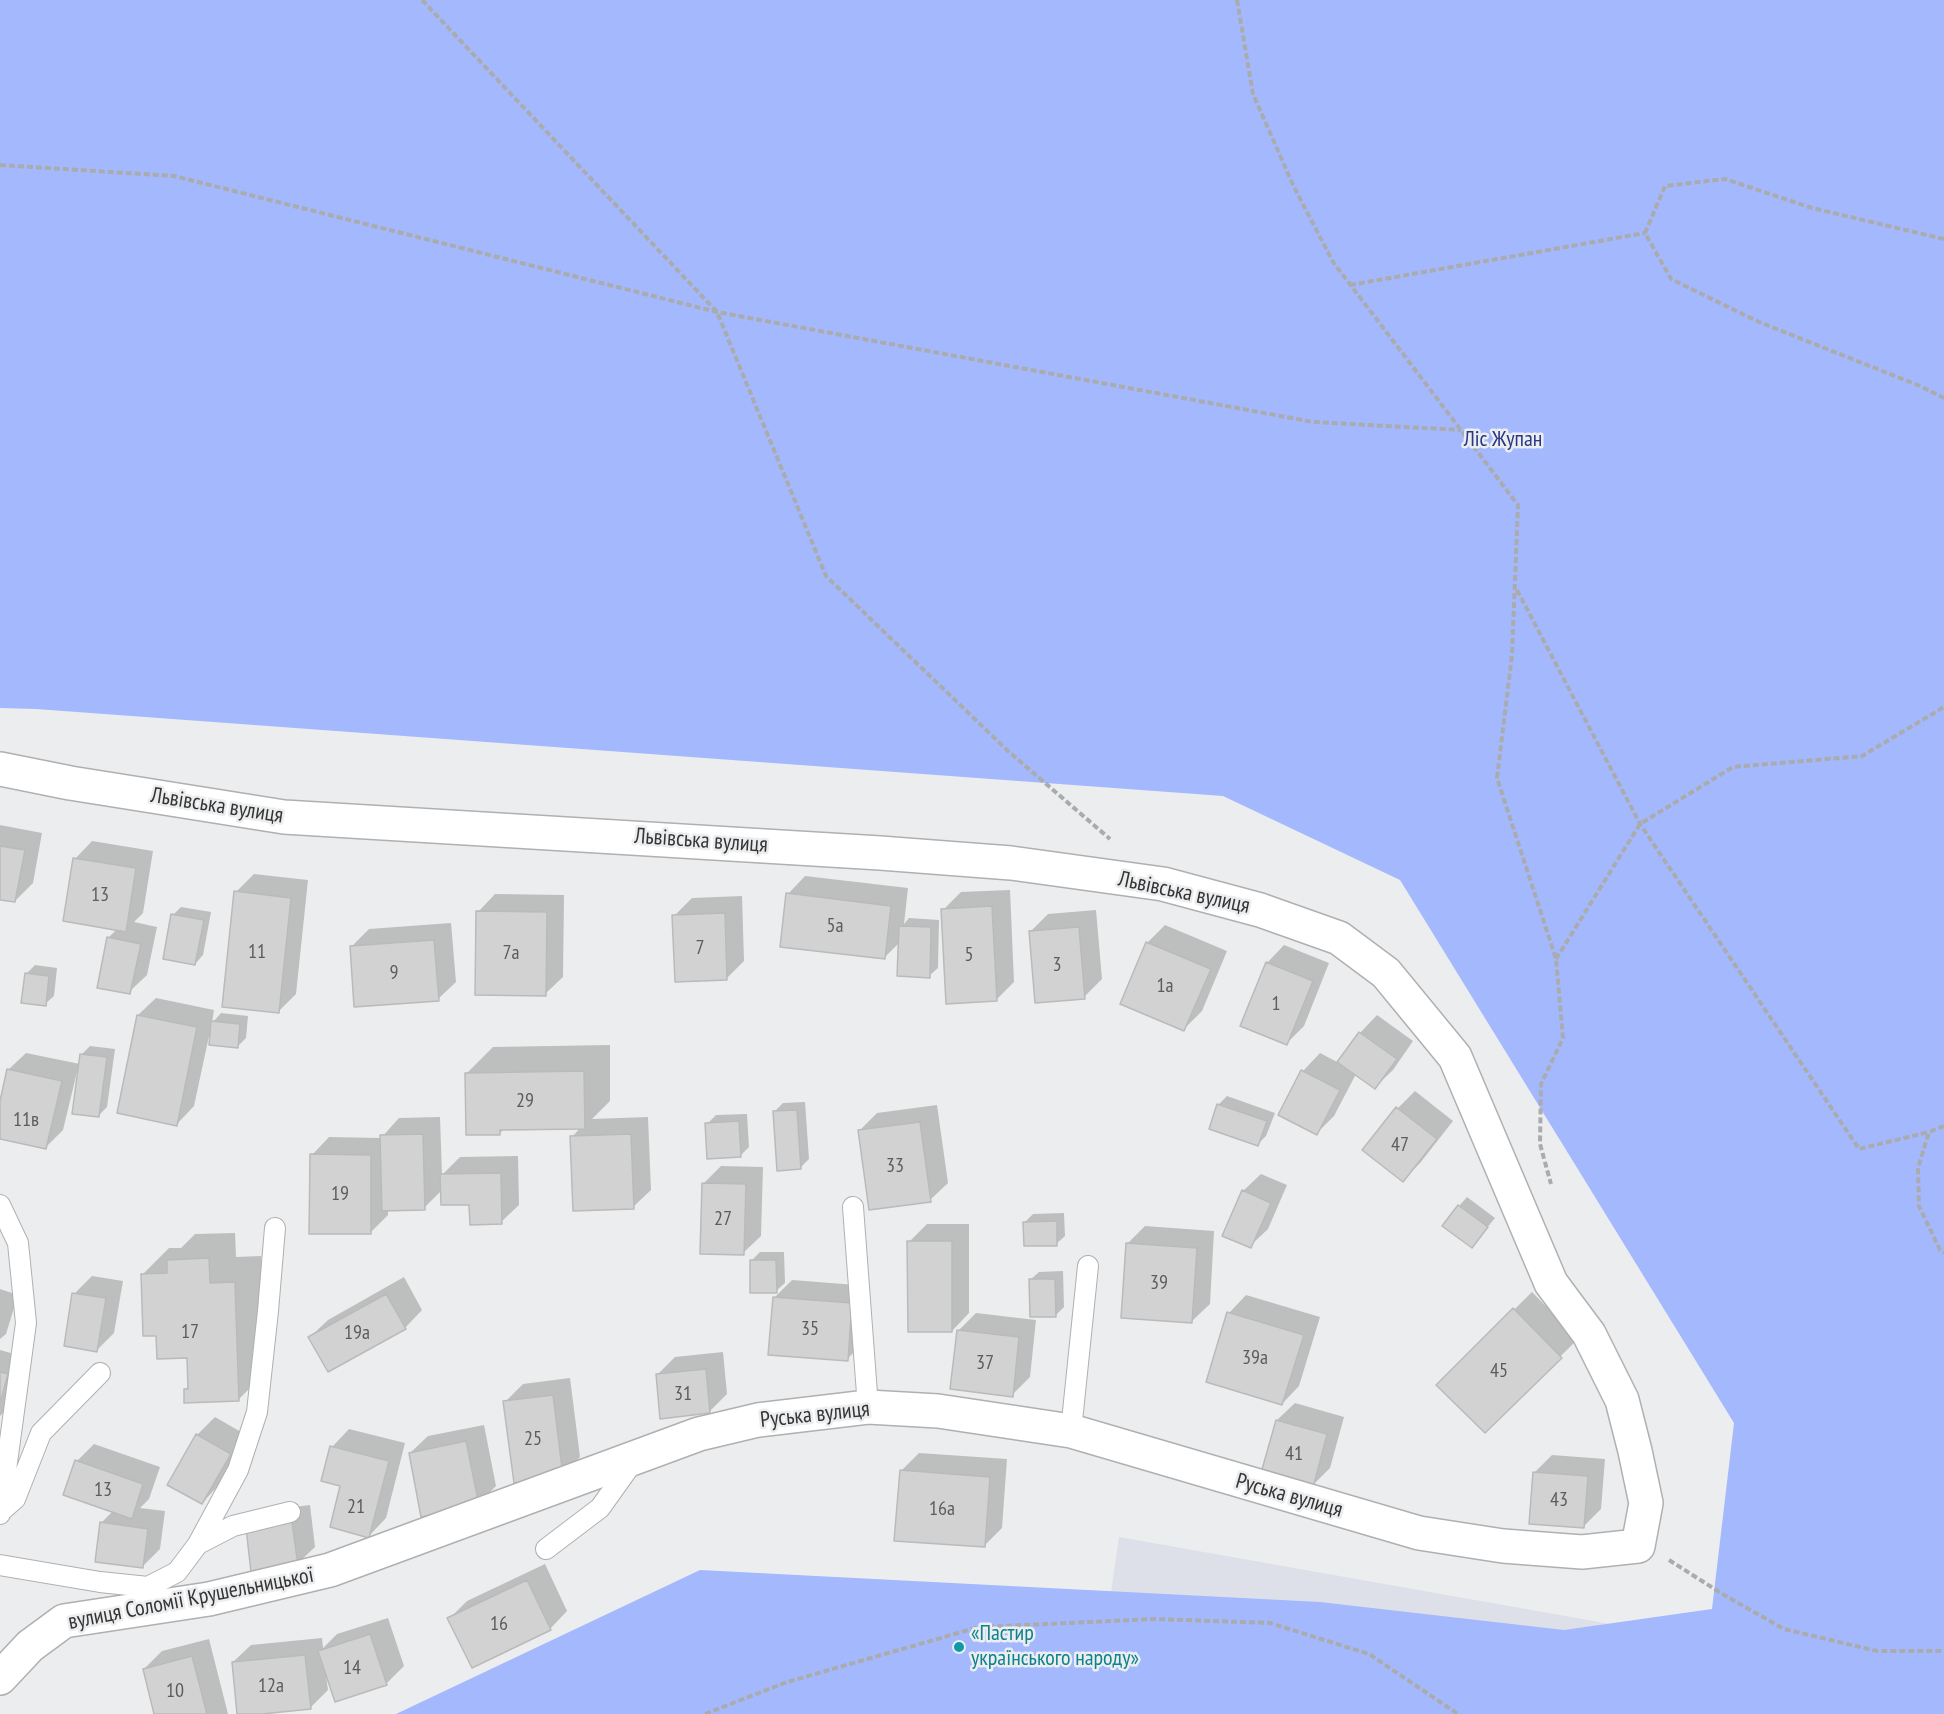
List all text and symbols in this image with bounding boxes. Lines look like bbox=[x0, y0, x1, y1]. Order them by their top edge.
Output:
park label: Ліс Жупан bbox=[1464, 427, 1542, 453]
street label: Львівська вулиця bbox=[149, 783, 285, 829]
street label: Львівська вулиця bbox=[633, 823, 769, 859]
street label: Львівська вулиця bbox=[1116, 866, 1252, 920]
house number: 13 bbox=[91, 883, 109, 907]
house number: 5а bbox=[827, 914, 843, 938]
house number: 7 bbox=[696, 936, 704, 960]
house number: 11 bbox=[248, 940, 266, 964]
house number: 7а bbox=[503, 941, 519, 965]
house number: 5 bbox=[965, 943, 973, 967]
house number: 3 bbox=[1053, 953, 1061, 977]
house number: 9 bbox=[390, 961, 398, 985]
house number: 1а bbox=[1157, 974, 1173, 998]
house number: 1 bbox=[1272, 992, 1280, 1016]
house number: 29 bbox=[516, 1089, 534, 1113]
house number: 11в bbox=[13, 1108, 39, 1132]
house number: 47 bbox=[1391, 1133, 1409, 1157]
house number: 33 bbox=[886, 1154, 904, 1178]
house number: 19 bbox=[331, 1182, 349, 1206]
house number: 27 bbox=[714, 1207, 732, 1231]
house number: 39 bbox=[1150, 1271, 1168, 1295]
house number: 35 bbox=[801, 1317, 819, 1341]
house number: 17 bbox=[181, 1320, 199, 1344]
house number: 19а bbox=[344, 1321, 370, 1345]
house number: 39а bbox=[1242, 1346, 1268, 1370]
house number: 37 bbox=[976, 1351, 994, 1375]
house number: 45 bbox=[1490, 1359, 1508, 1383]
house number: 31 bbox=[674, 1382, 692, 1406]
street label: Руська вулиця bbox=[759, 1396, 871, 1434]
house number: 25 bbox=[524, 1427, 542, 1451]
house number: 41 bbox=[1285, 1442, 1303, 1466]
street label: Руська вулиця bbox=[1233, 1468, 1345, 1524]
house number: 13 bbox=[94, 1478, 112, 1502]
house number: 43 bbox=[1550, 1488, 1568, 1512]
house number: 21 bbox=[347, 1495, 365, 1519]
house number: 16а bbox=[929, 1497, 955, 1521]
street label: вулиця Соломії Крушельницької bbox=[66, 1562, 316, 1636]
house number: 16 bbox=[490, 1612, 508, 1636]
place label: «Пастир українського народу» bbox=[971, 1621, 1139, 1672]
marker: «Пастир українського народу» bbox=[952, 1640, 966, 1654]
house number: 14 bbox=[343, 1656, 361, 1680]
house number: 12а bbox=[258, 1674, 284, 1698]
house number: 10 bbox=[166, 1679, 184, 1703]

